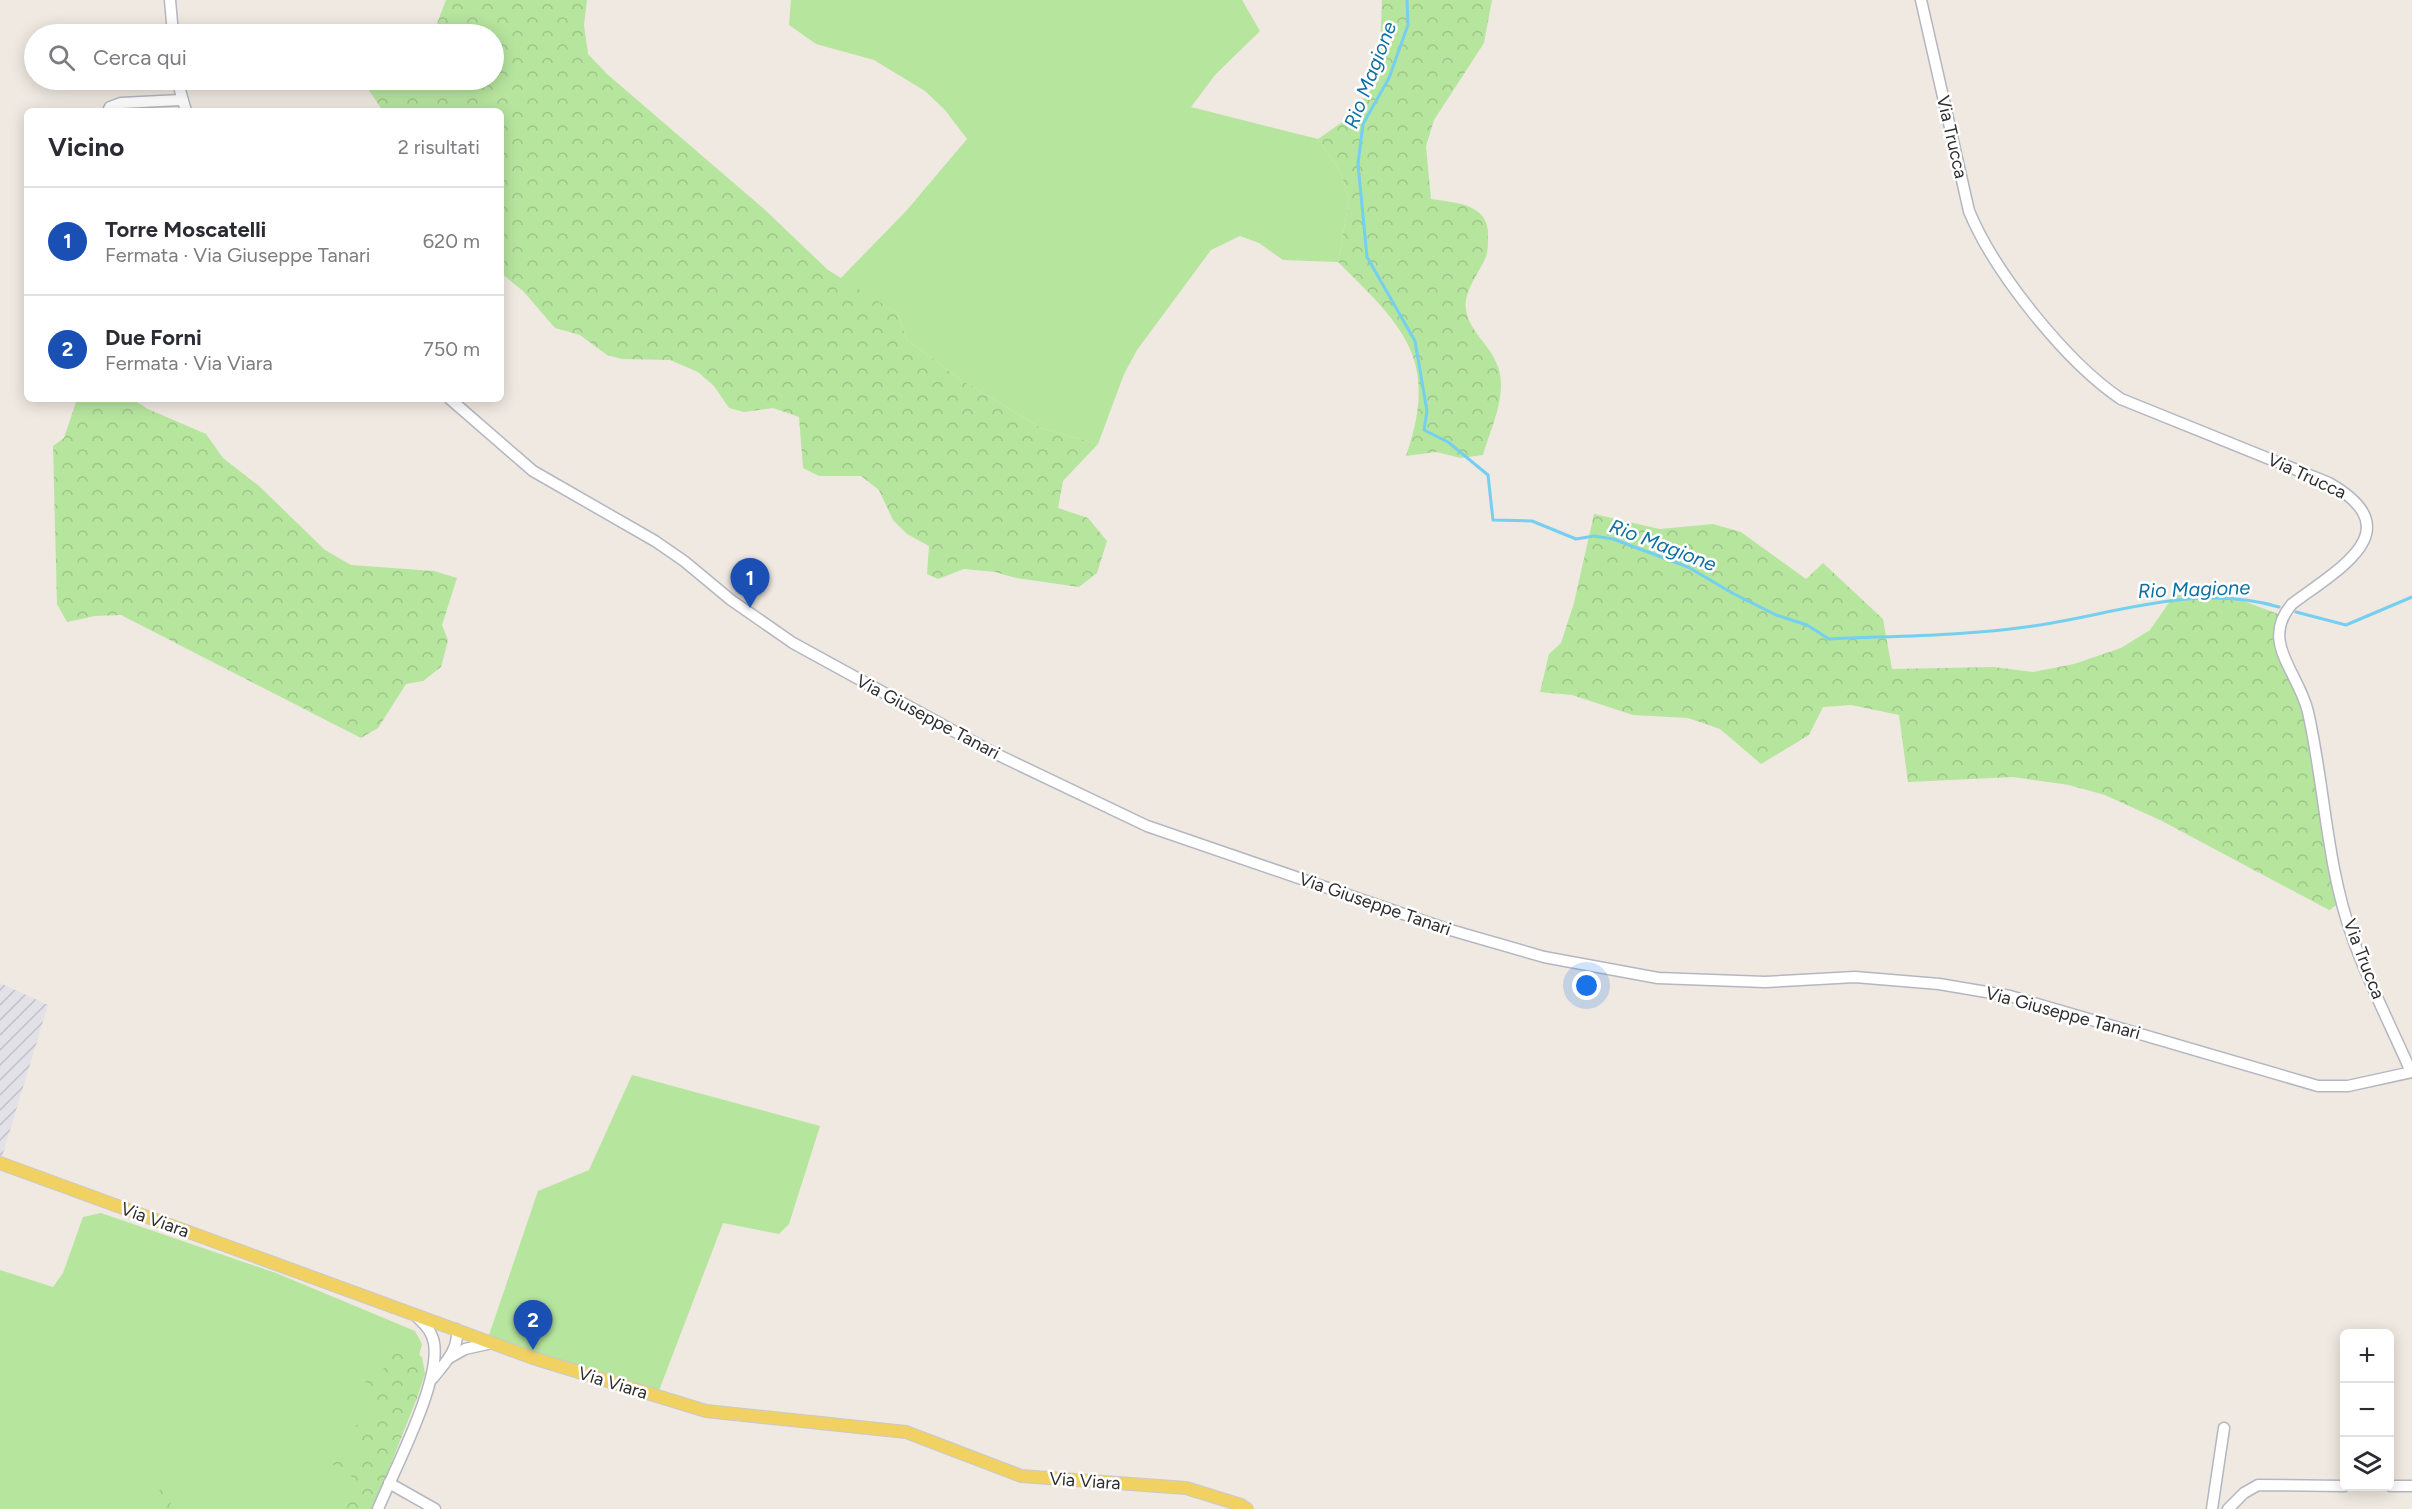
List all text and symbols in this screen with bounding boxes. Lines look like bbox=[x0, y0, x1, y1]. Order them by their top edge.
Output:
water label: Rio Magione bbox=[1339, 18, 1401, 132]
search box bbox=[24, 24, 504, 90]
icon: search bbox=[45, 41, 78, 74]
text: Cerca qui bbox=[93, 44, 187, 71]
street label: Via Trucca bbox=[1932, 94, 1972, 180]
text: Vicino bbox=[48, 131, 124, 163]
text: 2 risultati bbox=[398, 135, 480, 159]
text: Torre Moscatelli bbox=[105, 216, 266, 243]
text: 1 bbox=[63, 229, 72, 253]
text: 620 m bbox=[423, 229, 480, 253]
text: Fermata · Via Giuseppe Tanari bbox=[105, 243, 370, 267]
text: Due Forni bbox=[105, 324, 202, 351]
text: 2 bbox=[62, 337, 73, 361]
text: 750 m bbox=[423, 337, 480, 361]
text: Fermata · Via Viara bbox=[105, 351, 273, 375]
street label: Via Trucca bbox=[2264, 448, 2350, 504]
water label: Rio Magione bbox=[1606, 514, 1720, 576]
pin: 1 bbox=[730, 558, 770, 608]
water label: Rio Magione bbox=[2137, 575, 2251, 603]
street label: Via Giuseppe Tanari bbox=[852, 670, 1004, 764]
street label: Via Giuseppe Tanari bbox=[1296, 868, 1454, 940]
street label: Via Trucca bbox=[2339, 916, 2389, 1002]
your location bbox=[1572, 971, 1601, 1000]
street label: Via Giuseppe Tanari bbox=[1983, 982, 2143, 1044]
street label: Via Viara bbox=[118, 1197, 192, 1243]
pin: 2 bbox=[514, 1300, 552, 1350]
map controls bbox=[2340, 1329, 2394, 1491]
button: + bbox=[2340, 1329, 2394, 1383]
street label: Via Viara bbox=[576, 1362, 650, 1404]
button: − bbox=[2340, 1383, 2394, 1437]
button: layers bbox=[2340, 1437, 2394, 1491]
street label: Via Viara bbox=[1049, 1468, 1121, 1494]

